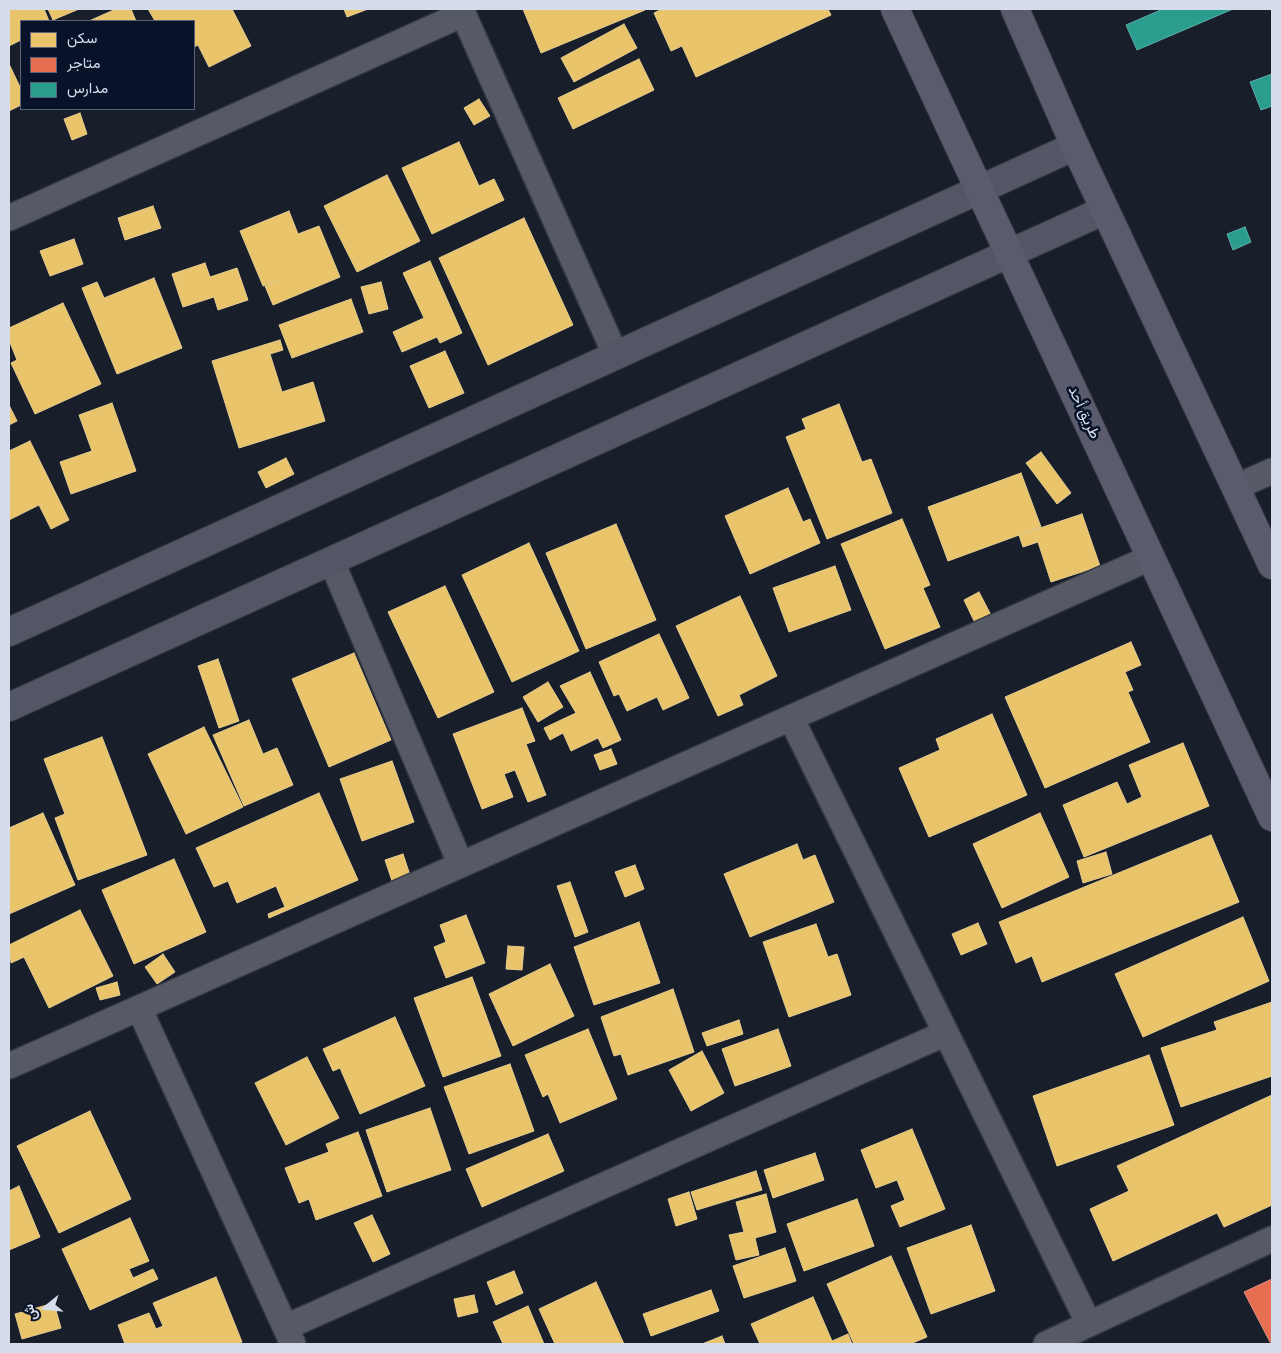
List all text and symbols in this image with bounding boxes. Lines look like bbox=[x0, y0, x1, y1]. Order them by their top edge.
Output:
legend bbox=[20, 20, 195, 110]
text: سكن bbox=[67, 28, 97, 49]
text: متاجر bbox=[67, 53, 101, 74]
text: مدارس bbox=[67, 78, 108, 99]
street label: طريق أحد bbox=[1063, 384, 1103, 442]
north arrow bbox=[20, 1283, 70, 1333]
text: ش bbox=[19, 1301, 43, 1323]

